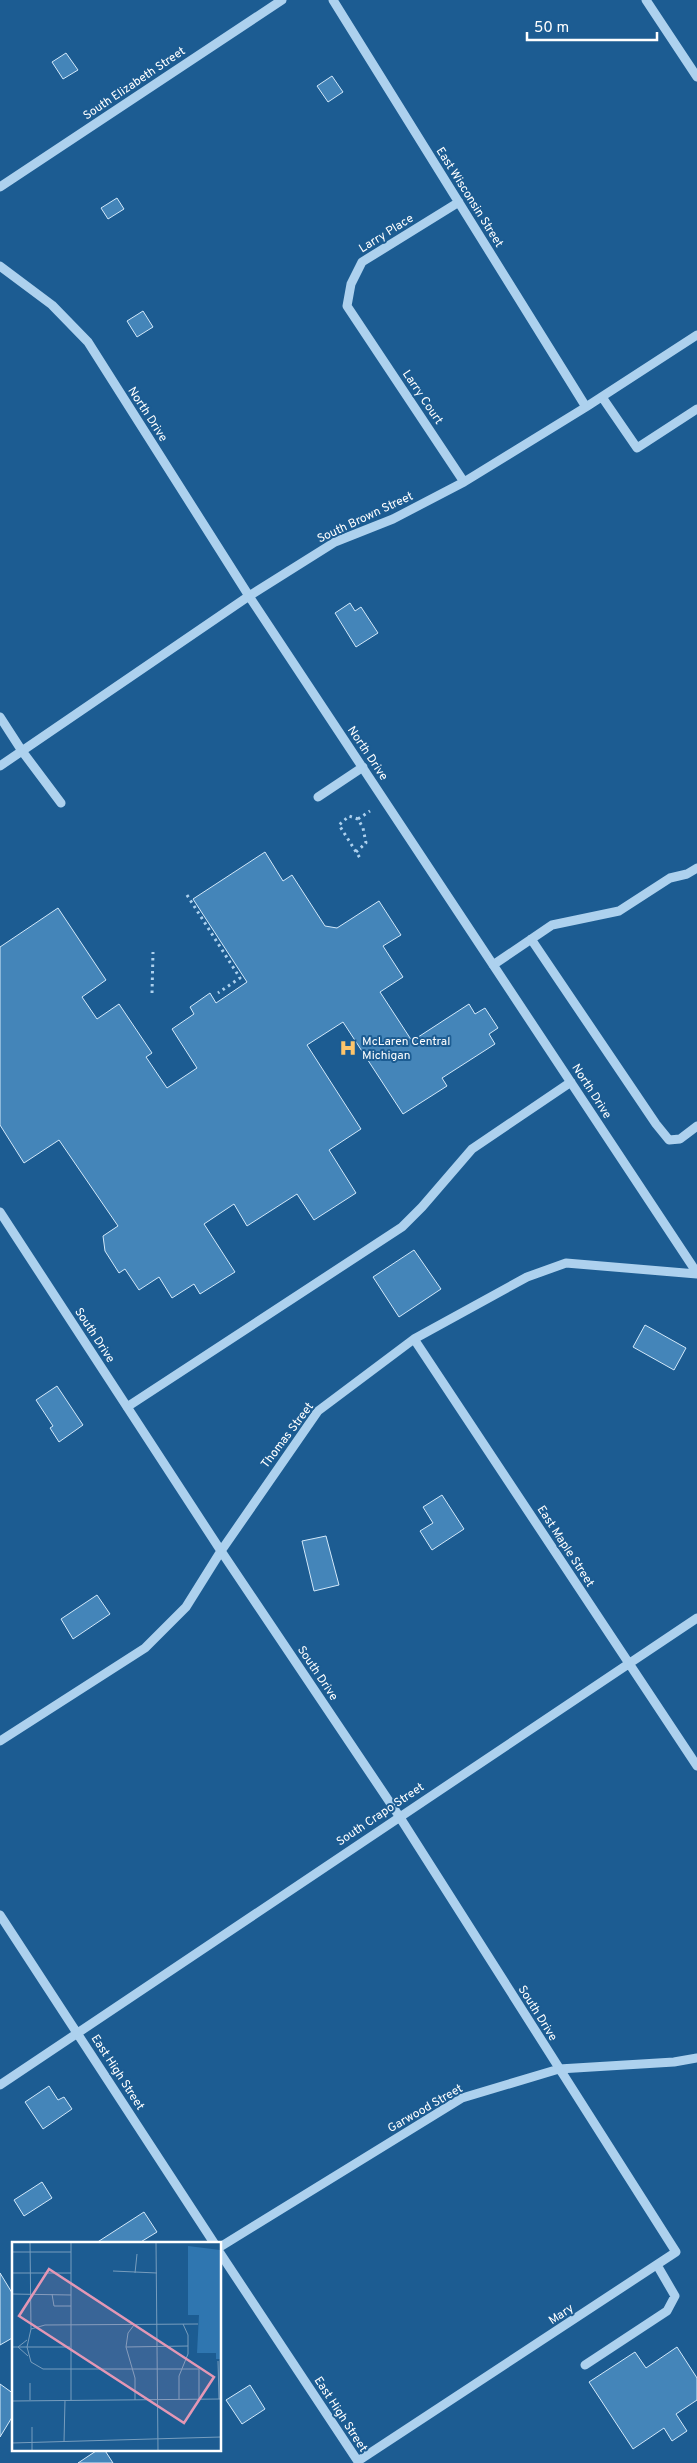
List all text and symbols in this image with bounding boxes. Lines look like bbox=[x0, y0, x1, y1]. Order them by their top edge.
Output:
scale bar bbox=[527, 10, 657, 42]
text: 50 m bbox=[534, 19, 569, 38]
street label: South Elizabeth Street bbox=[80, 44, 189, 124]
street label: East Wisconsin Street bbox=[432, 144, 507, 251]
street label: Larry Place bbox=[356, 211, 417, 257]
street label: Larry Court bbox=[398, 367, 446, 428]
street label: North Drive bbox=[123, 384, 171, 445]
street label: South Brown Street bbox=[315, 489, 416, 547]
street label: North Drive bbox=[343, 723, 391, 784]
place label: McLaren Central Michigan bbox=[362, 1034, 450, 1064]
hospital icon: McLaren Central Michigan bbox=[338, 1038, 358, 1058]
street label: North Drive bbox=[567, 1061, 615, 1122]
street label: South Drive bbox=[70, 1305, 118, 1366]
street label: Thomas Street bbox=[258, 1399, 318, 1472]
street label: East Maple Street bbox=[533, 1503, 598, 1590]
street label: South Drive bbox=[293, 1643, 341, 1704]
street label: South Crapo Street bbox=[334, 1780, 428, 1850]
street label: South Drive bbox=[514, 1983, 561, 2044]
street label: East High Street bbox=[87, 2032, 148, 2113]
street label: Garwood Street bbox=[385, 2081, 466, 2137]
inset map bbox=[12, 2242, 221, 2450]
street label: Mary bbox=[546, 2301, 577, 2329]
street label: East High Street bbox=[310, 2374, 371, 2455]

